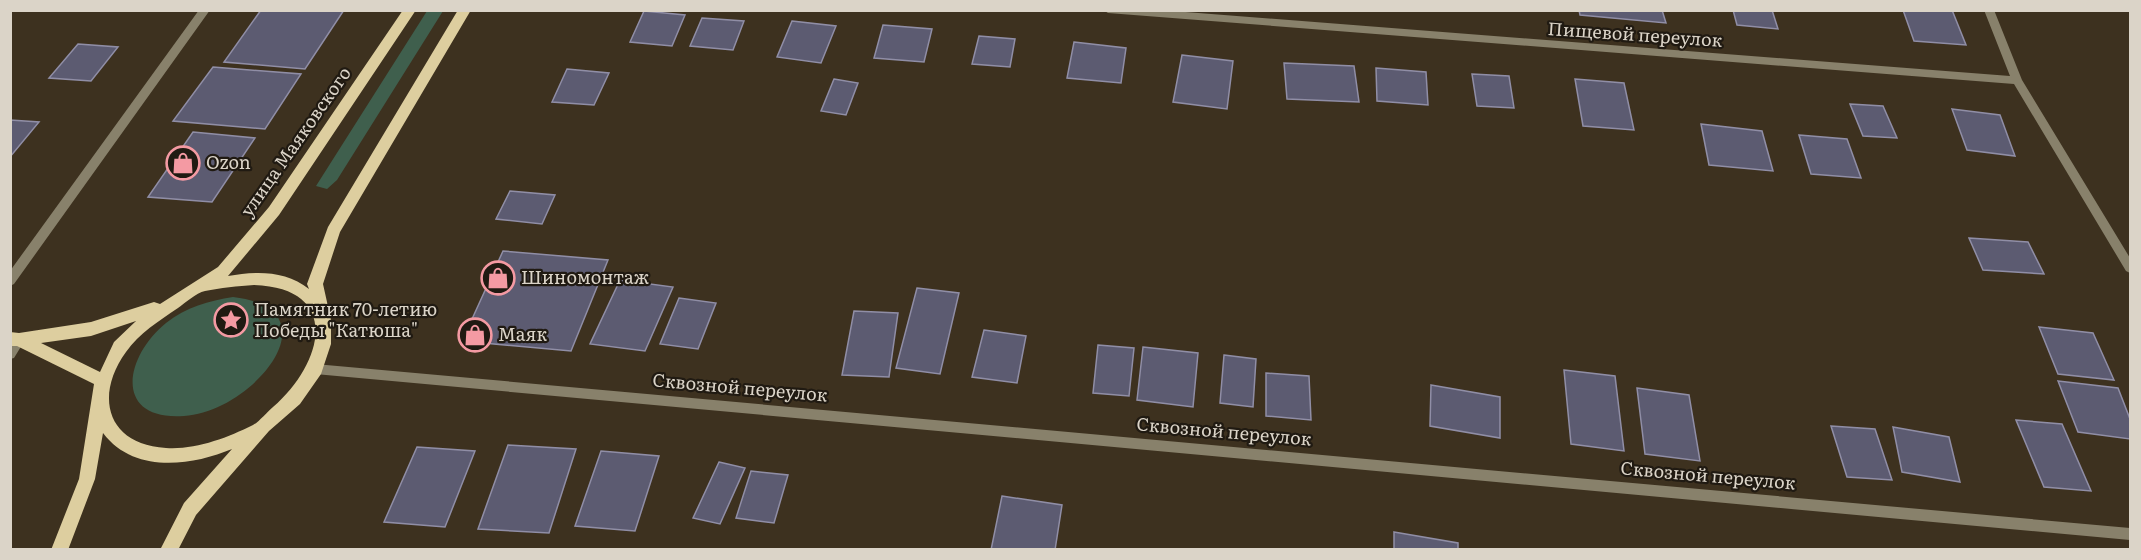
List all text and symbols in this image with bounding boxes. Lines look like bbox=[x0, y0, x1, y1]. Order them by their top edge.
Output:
street label: Пищевой переулок bbox=[1547, 14, 1724, 53]
street label: улица Маяковского bbox=[233, 61, 357, 222]
shop icon: Ozon bbox=[165, 145, 201, 181]
place label: Ozon bbox=[206, 148, 251, 175]
shop icon: Шиномонтаж bbox=[480, 260, 516, 296]
place label: Шиномонтаж bbox=[521, 263, 650, 290]
place label: Памятник 70-летию Победы "Катюша" bbox=[254, 295, 437, 343]
place icon: Памятник 70-летию Победы "Катюша" bbox=[213, 302, 249, 338]
shop icon: Маяк bbox=[457, 317, 493, 353]
place label: Маяк bbox=[498, 320, 547, 347]
street label: Сквозной переулок bbox=[652, 365, 829, 408]
street label: Сквозной переулок bbox=[1136, 409, 1313, 452]
street label: Сквозной переулок bbox=[1620, 453, 1797, 496]

